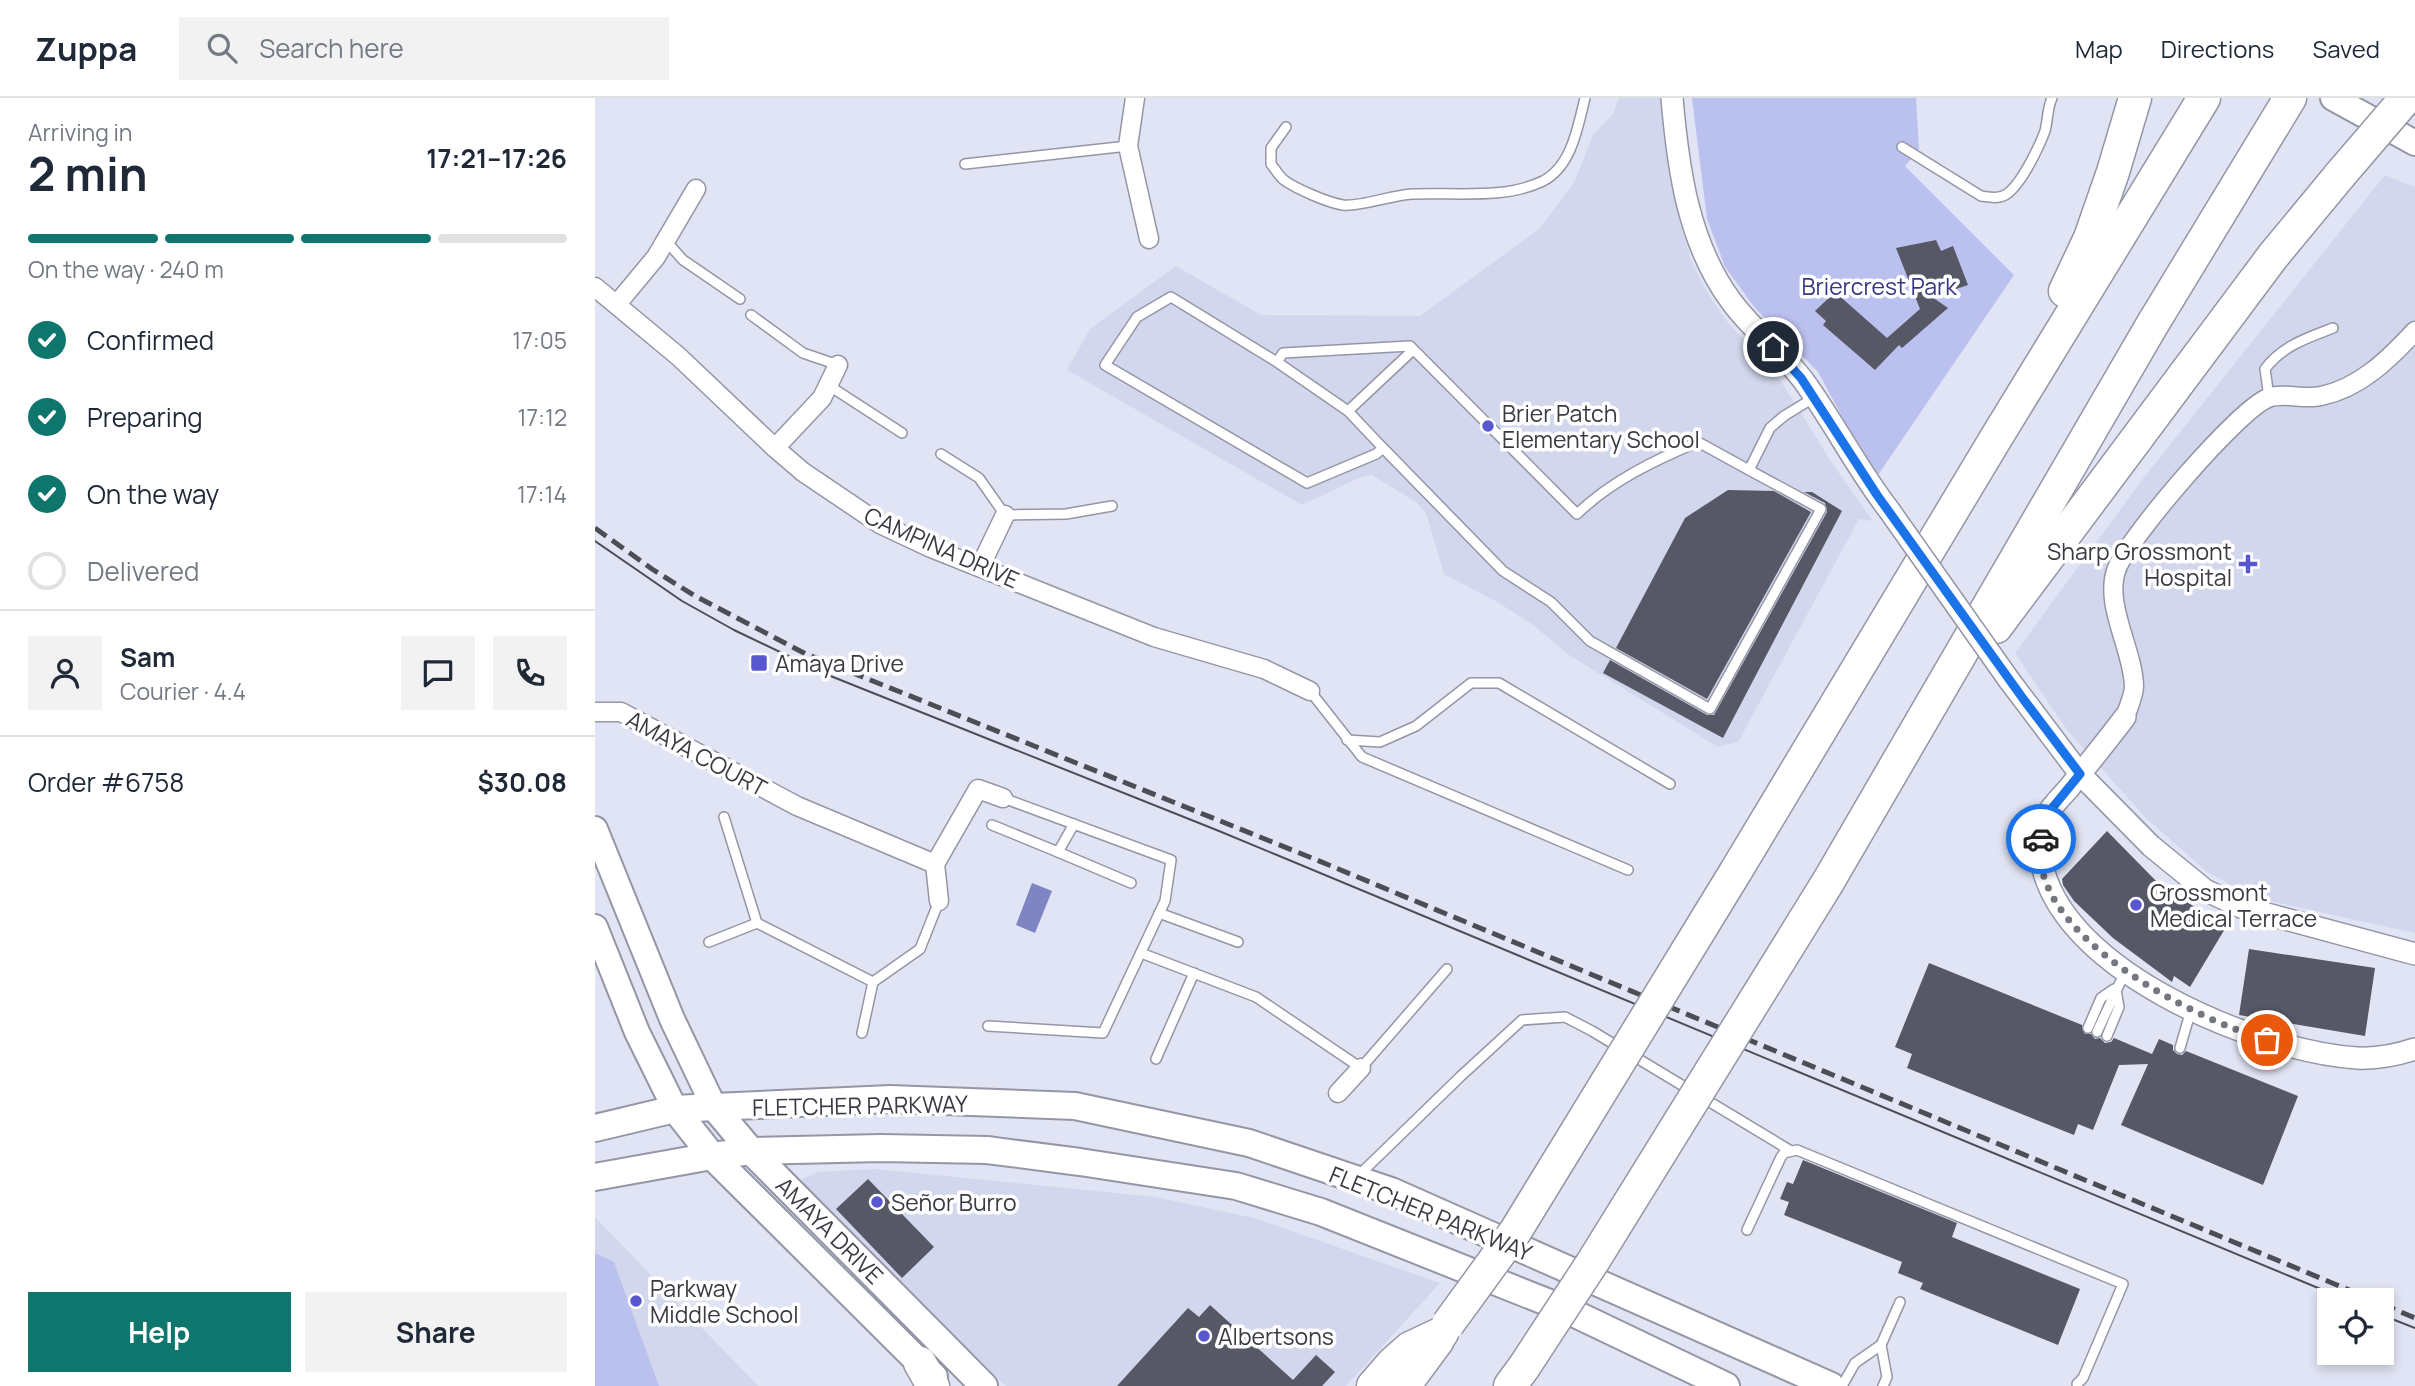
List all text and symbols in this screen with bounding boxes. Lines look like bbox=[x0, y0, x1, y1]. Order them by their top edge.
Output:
search box bbox=[179, 17, 669, 80]
text: Zuppa bbox=[35, 26, 137, 71]
icon: search bbox=[203, 29, 241, 67]
text: Search here bbox=[259, 30, 404, 66]
text: Map bbox=[2075, 32, 2123, 65]
text: Directions bbox=[2161, 32, 2274, 65]
text: Saved bbox=[2312, 32, 2380, 65]
text: Arriving in bbox=[28, 116, 133, 148]
text: 17:21–17:26 bbox=[426, 140, 567, 176]
text: 2 min bbox=[28, 142, 148, 205]
text: On the way · 240 m bbox=[28, 253, 224, 285]
park label: Briercrest Park bbox=[1801, 270, 1957, 302]
pin bbox=[1743, 317, 1803, 377]
icon: check bbox=[28, 321, 66, 359]
text: Confirmed bbox=[87, 322, 214, 358]
text: 17:05 bbox=[512, 324, 567, 356]
icon: home bbox=[1754, 328, 1792, 366]
place label: Brier Patch Elementary School bbox=[1502, 397, 1700, 455]
icon: check bbox=[28, 398, 66, 436]
text: Preparing bbox=[87, 399, 203, 435]
text: 17:12 bbox=[518, 401, 567, 433]
marker: Brier Patch Elementary School bbox=[1480, 418, 1496, 434]
icon: check bbox=[28, 475, 66, 513]
text: On the way bbox=[87, 476, 219, 512]
text: 17:14 bbox=[517, 478, 567, 510]
street label: CAMPINA DRIVE bbox=[859, 499, 1025, 595]
place label: Sharp Grossmont Hospital bbox=[2047, 535, 2232, 593]
text: Delivered bbox=[87, 553, 199, 589]
marker: Sharp Grossmont Hospital bbox=[2238, 554, 2258, 574]
button: person bbox=[28, 636, 102, 710]
button: chat bbox=[401, 636, 475, 710]
button: phone bbox=[493, 636, 567, 710]
text: Sam bbox=[120, 639, 175, 675]
place label: Amaya Drive bbox=[775, 647, 904, 679]
marker: Amaya Drive bbox=[749, 653, 769, 673]
text: Courier · 4.4 bbox=[120, 675, 246, 707]
street label: AMAYA COURT bbox=[621, 703, 773, 804]
text: Order #6758 bbox=[28, 764, 184, 800]
text: $30.08 bbox=[478, 764, 567, 800]
courier bbox=[2006, 804, 2076, 874]
icon: car bbox=[2022, 820, 2060, 858]
place label: Grossmont Medical Terrace bbox=[2150, 876, 2317, 934]
marker: Grossmont Medical Terrace bbox=[2128, 897, 2144, 913]
pin bbox=[2237, 1010, 2297, 1070]
icon: bag bbox=[2248, 1021, 2286, 1059]
street label: FLETCHER PARKWAY bbox=[752, 1087, 968, 1123]
street label: FLETCHER PARKWAY bbox=[1325, 1158, 1537, 1268]
street label: AMAYA DRIVE bbox=[769, 1169, 891, 1291]
place label: Señor Burro bbox=[891, 1186, 1017, 1218]
marker: Señor Burro bbox=[869, 1194, 885, 1210]
place label: Parkway Middle School bbox=[650, 1272, 799, 1330]
map controls bbox=[2317, 1288, 2394, 1365]
button: locate bbox=[2317, 1288, 2394, 1365]
button: Help bbox=[28, 1292, 291, 1372]
button: Share bbox=[305, 1292, 567, 1372]
marker: Parkway Middle School bbox=[628, 1293, 644, 1309]
place label: Albertsons bbox=[1218, 1320, 1334, 1352]
marker: Albertsons bbox=[1196, 1328, 1212, 1344]

